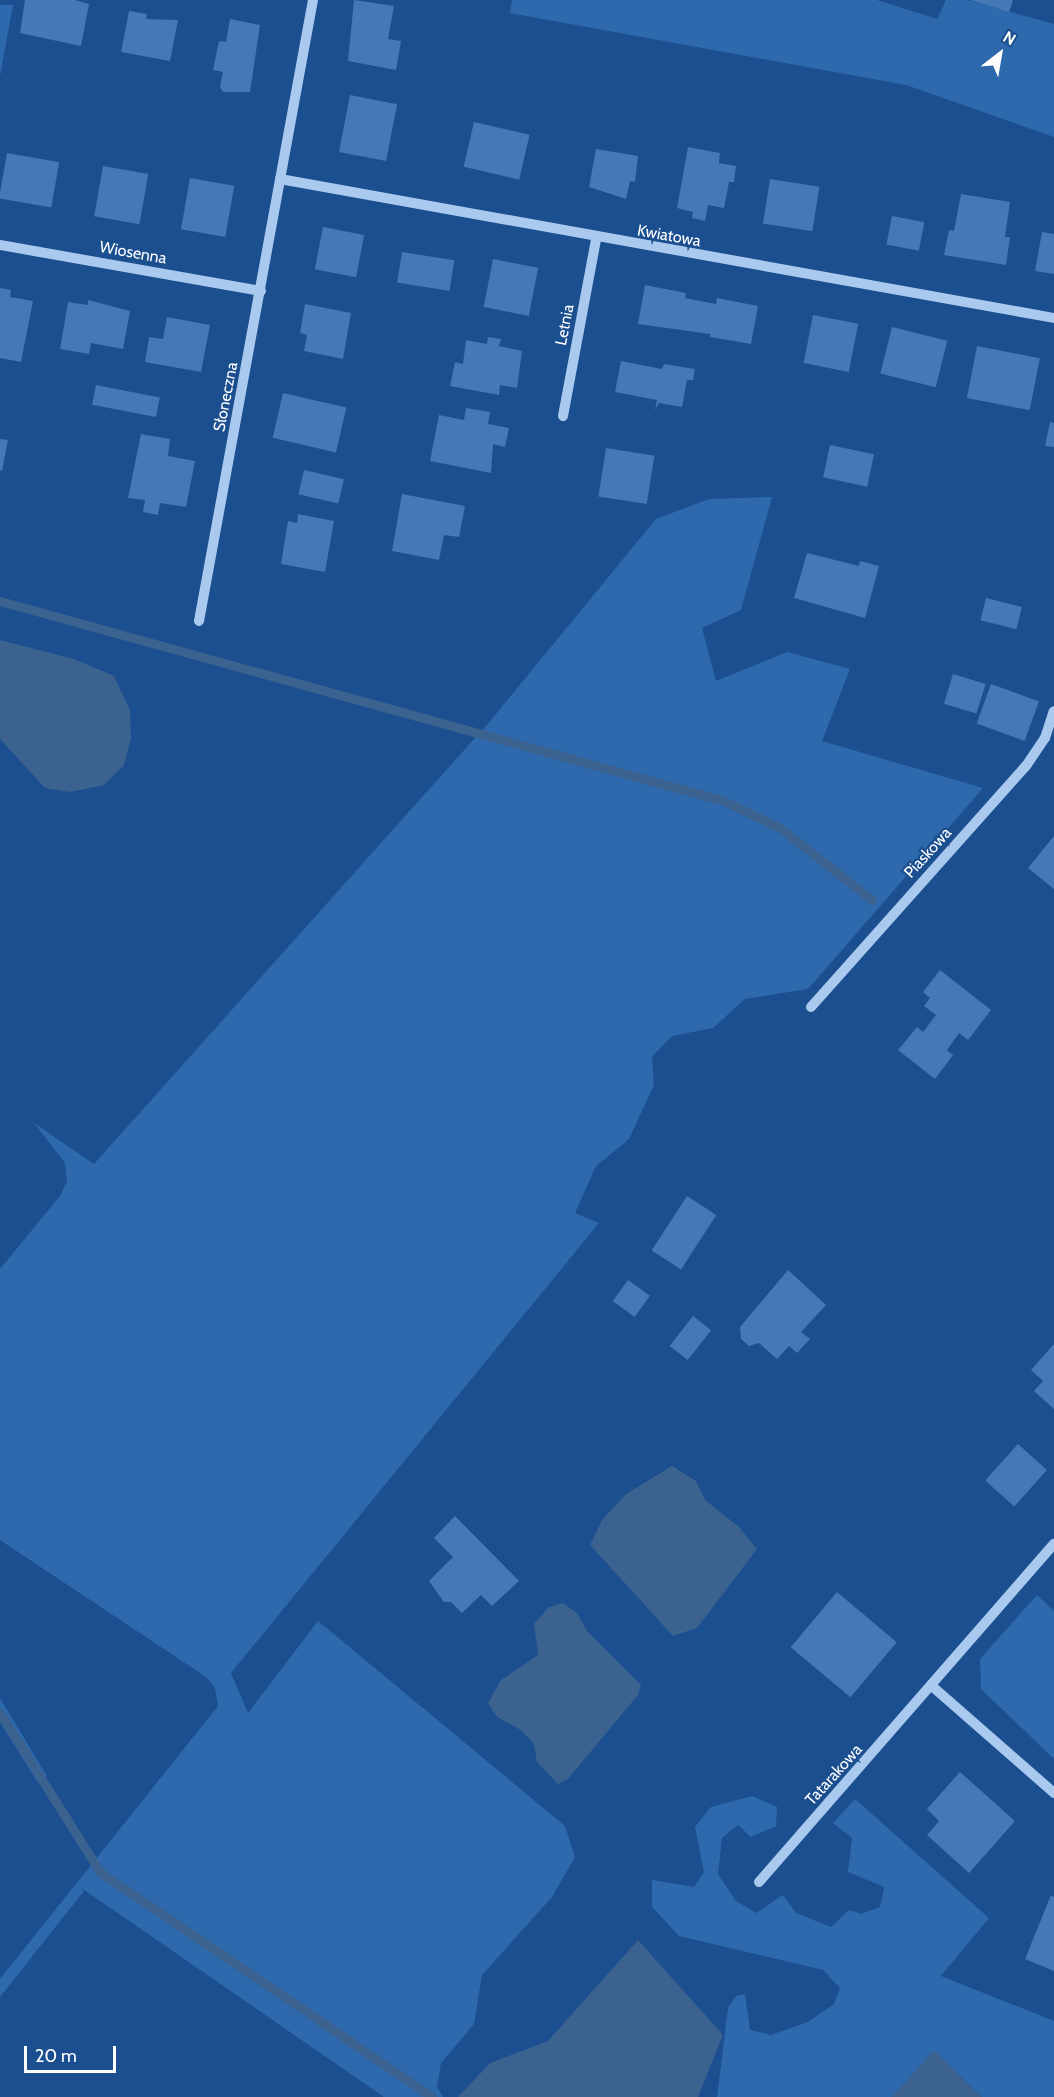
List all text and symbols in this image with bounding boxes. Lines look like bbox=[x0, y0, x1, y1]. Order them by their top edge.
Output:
north arrow bbox=[970, 24, 1030, 84]
text: N bbox=[1000, 27, 1019, 49]
street label: Kwiatowa bbox=[636, 221, 702, 251]
street label: Wiosenna bbox=[98, 238, 168, 268]
street label: Letnia bbox=[552, 303, 578, 347]
street label: Słoneczna bbox=[210, 361, 242, 433]
street label: Piaskowa bbox=[900, 824, 956, 882]
street label: Tatarakowa bbox=[802, 1741, 866, 1809]
scale bar bbox=[27, 2034, 118, 2072]
text: 20 m bbox=[35, 2045, 77, 2067]

